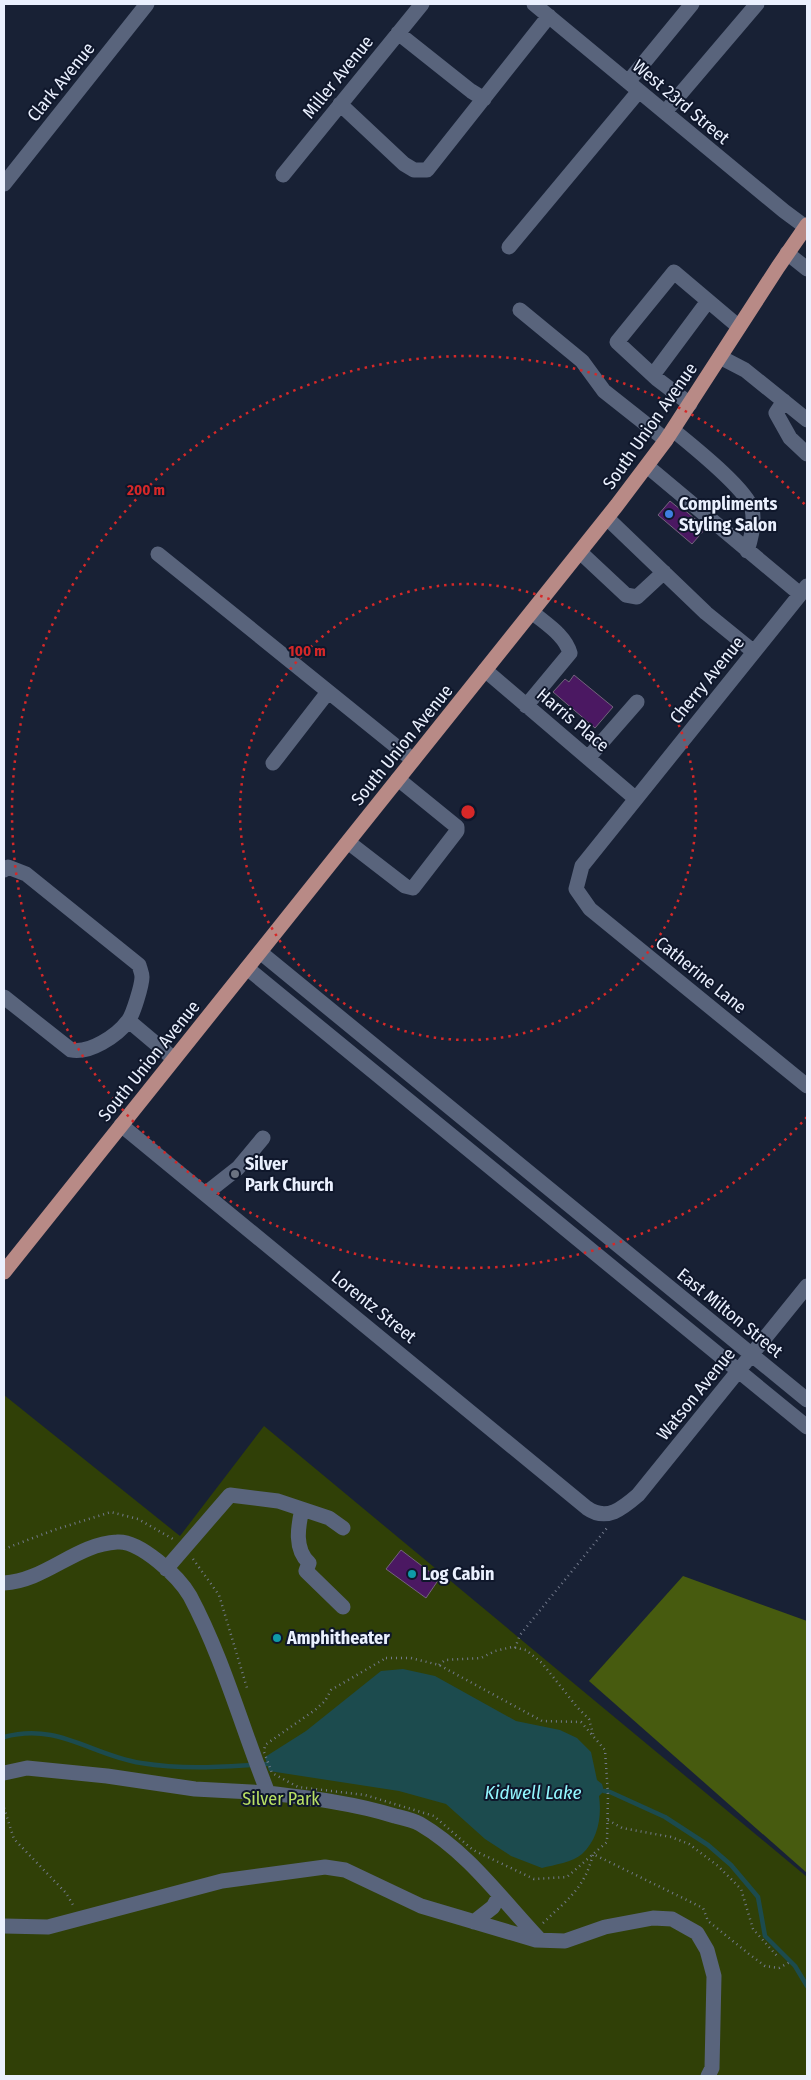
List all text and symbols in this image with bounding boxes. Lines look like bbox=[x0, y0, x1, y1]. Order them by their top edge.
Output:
street label: Miller Avenue bbox=[298, 31, 378, 123]
street label: Clark Avenue bbox=[22, 38, 100, 126]
street label: West 23rd Street bbox=[628, 55, 734, 149]
street label: South Union Avenue bbox=[598, 358, 702, 493]
text: 200 m bbox=[126, 481, 165, 499]
place label: Compliments Styling Salon bbox=[679, 493, 777, 536]
marker: Compliments Styling Salon bbox=[663, 508, 675, 520]
street label: Cherry Avenue bbox=[665, 632, 749, 728]
text: 100 m bbox=[288, 642, 326, 660]
street label: South Union Avenue bbox=[346, 680, 458, 810]
street label: Harris Place bbox=[532, 683, 614, 757]
centre of rings bbox=[459, 803, 477, 821]
street label: Catherine Lane bbox=[651, 932, 751, 1018]
street label: South Union Avenue bbox=[93, 996, 205, 1126]
place label: Silver Park Church bbox=[245, 1153, 334, 1196]
marker: Silver Park Church bbox=[229, 1168, 241, 1180]
street label: East Milton Street bbox=[673, 1264, 787, 1362]
street label: Lorentz Street bbox=[327, 1266, 421, 1348]
street label: Watson Avenue bbox=[652, 1343, 740, 1445]
place label: Log Cabin bbox=[422, 1563, 494, 1585]
marker: Log Cabin bbox=[406, 1568, 418, 1580]
place label: Amphitheater bbox=[286, 1627, 390, 1649]
marker: Amphitheater bbox=[271, 1632, 283, 1644]
water label: Kidwell Lake bbox=[485, 1781, 581, 1804]
park label: Silver Park bbox=[242, 1788, 320, 1810]

